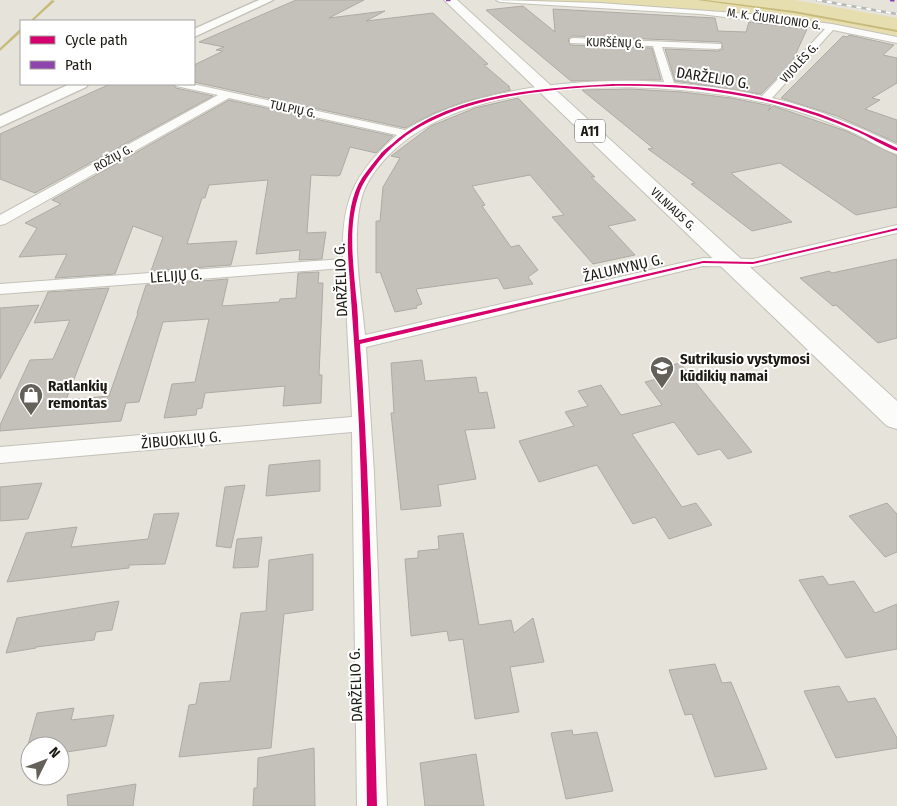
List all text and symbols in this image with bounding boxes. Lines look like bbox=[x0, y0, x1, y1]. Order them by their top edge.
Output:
street label: M. K. ČIURLIONIO G. bbox=[726, 4, 822, 33]
legend bbox=[20, 20, 195, 85]
text: Cycle path bbox=[65, 31, 128, 49]
street label: KURŠĖNŲ G. bbox=[586, 34, 645, 51]
street label: VIJOLĖS G. bbox=[776, 39, 821, 86]
text: Path bbox=[65, 56, 92, 74]
street label: DARŽELIO G. bbox=[675, 63, 751, 93]
street label: TULPIŲ G. bbox=[269, 97, 318, 121]
road number: A11 bbox=[575, 120, 605, 142]
street label: ROŽIŲ G. bbox=[91, 141, 135, 174]
street label: VILNIAUS G. bbox=[648, 185, 699, 234]
street label: DARŽELIO G. bbox=[331, 243, 351, 317]
street label: ŽALUMYNŲ G. bbox=[581, 250, 665, 286]
street label: LELIJŲ G. bbox=[149, 265, 203, 287]
place label: Sutrikusio vystymosi kūdikių namai bbox=[680, 350, 810, 385]
school or university icon: Sutrikusio vystymosi kūdikių namai bbox=[649, 355, 675, 389]
place label: Ratlankių remontas bbox=[48, 377, 108, 412]
shop icon: Ratlankių remontas bbox=[18, 382, 44, 416]
street label: ŽIBUOKLIŲ G. bbox=[140, 428, 222, 452]
street label: DARŽELIO G. bbox=[346, 648, 366, 722]
north arrow bbox=[20, 736, 70, 786]
text: N bbox=[45, 744, 63, 761]

